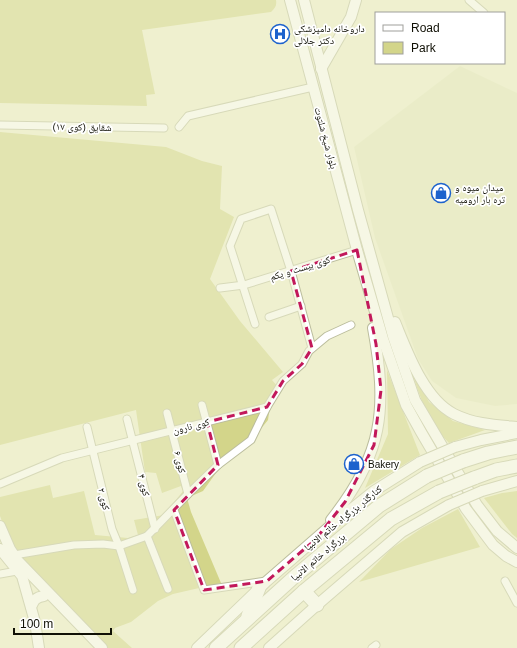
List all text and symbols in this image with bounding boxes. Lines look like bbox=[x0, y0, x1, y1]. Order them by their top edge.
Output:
legend bbox=[375, 12, 505, 64]
text: Road bbox=[411, 21, 440, 35]
hospital icon: داروخانه دامپزشکی دکتر جلالی bbox=[269, 23, 291, 45]
place label: داروخانه دامپزشکی دکتر جلالی bbox=[294, 23, 365, 47]
text: Park bbox=[411, 41, 437, 55]
street label: بلوار شیخ شلتوت bbox=[311, 106, 340, 171]
street label: شقایق (کوی ۱۷) bbox=[52, 121, 112, 134]
shop icon: میدان میوه و تره بار ارومیه bbox=[430, 182, 452, 204]
place label: میدان میوه و تره بار ارومیه bbox=[455, 182, 505, 205]
street label: کوی بیست و یکم bbox=[269, 254, 332, 284]
street label: کوی نارون bbox=[171, 416, 211, 437]
street label: کوی ۶ bbox=[171, 450, 188, 474]
shop icon: Bakery bbox=[343, 453, 365, 475]
place label: Bakery bbox=[368, 459, 399, 470]
street label: کوی ۴ bbox=[135, 473, 152, 497]
street label: کنارگذر بزرگراه خاتم الانبیا bbox=[302, 483, 385, 554]
street label: کوی ۲ bbox=[95, 487, 112, 511]
street label: بزرگراه خاتم الانبیا bbox=[288, 531, 349, 585]
scale bar bbox=[14, 610, 111, 636]
text: 100 m bbox=[20, 617, 53, 631]

